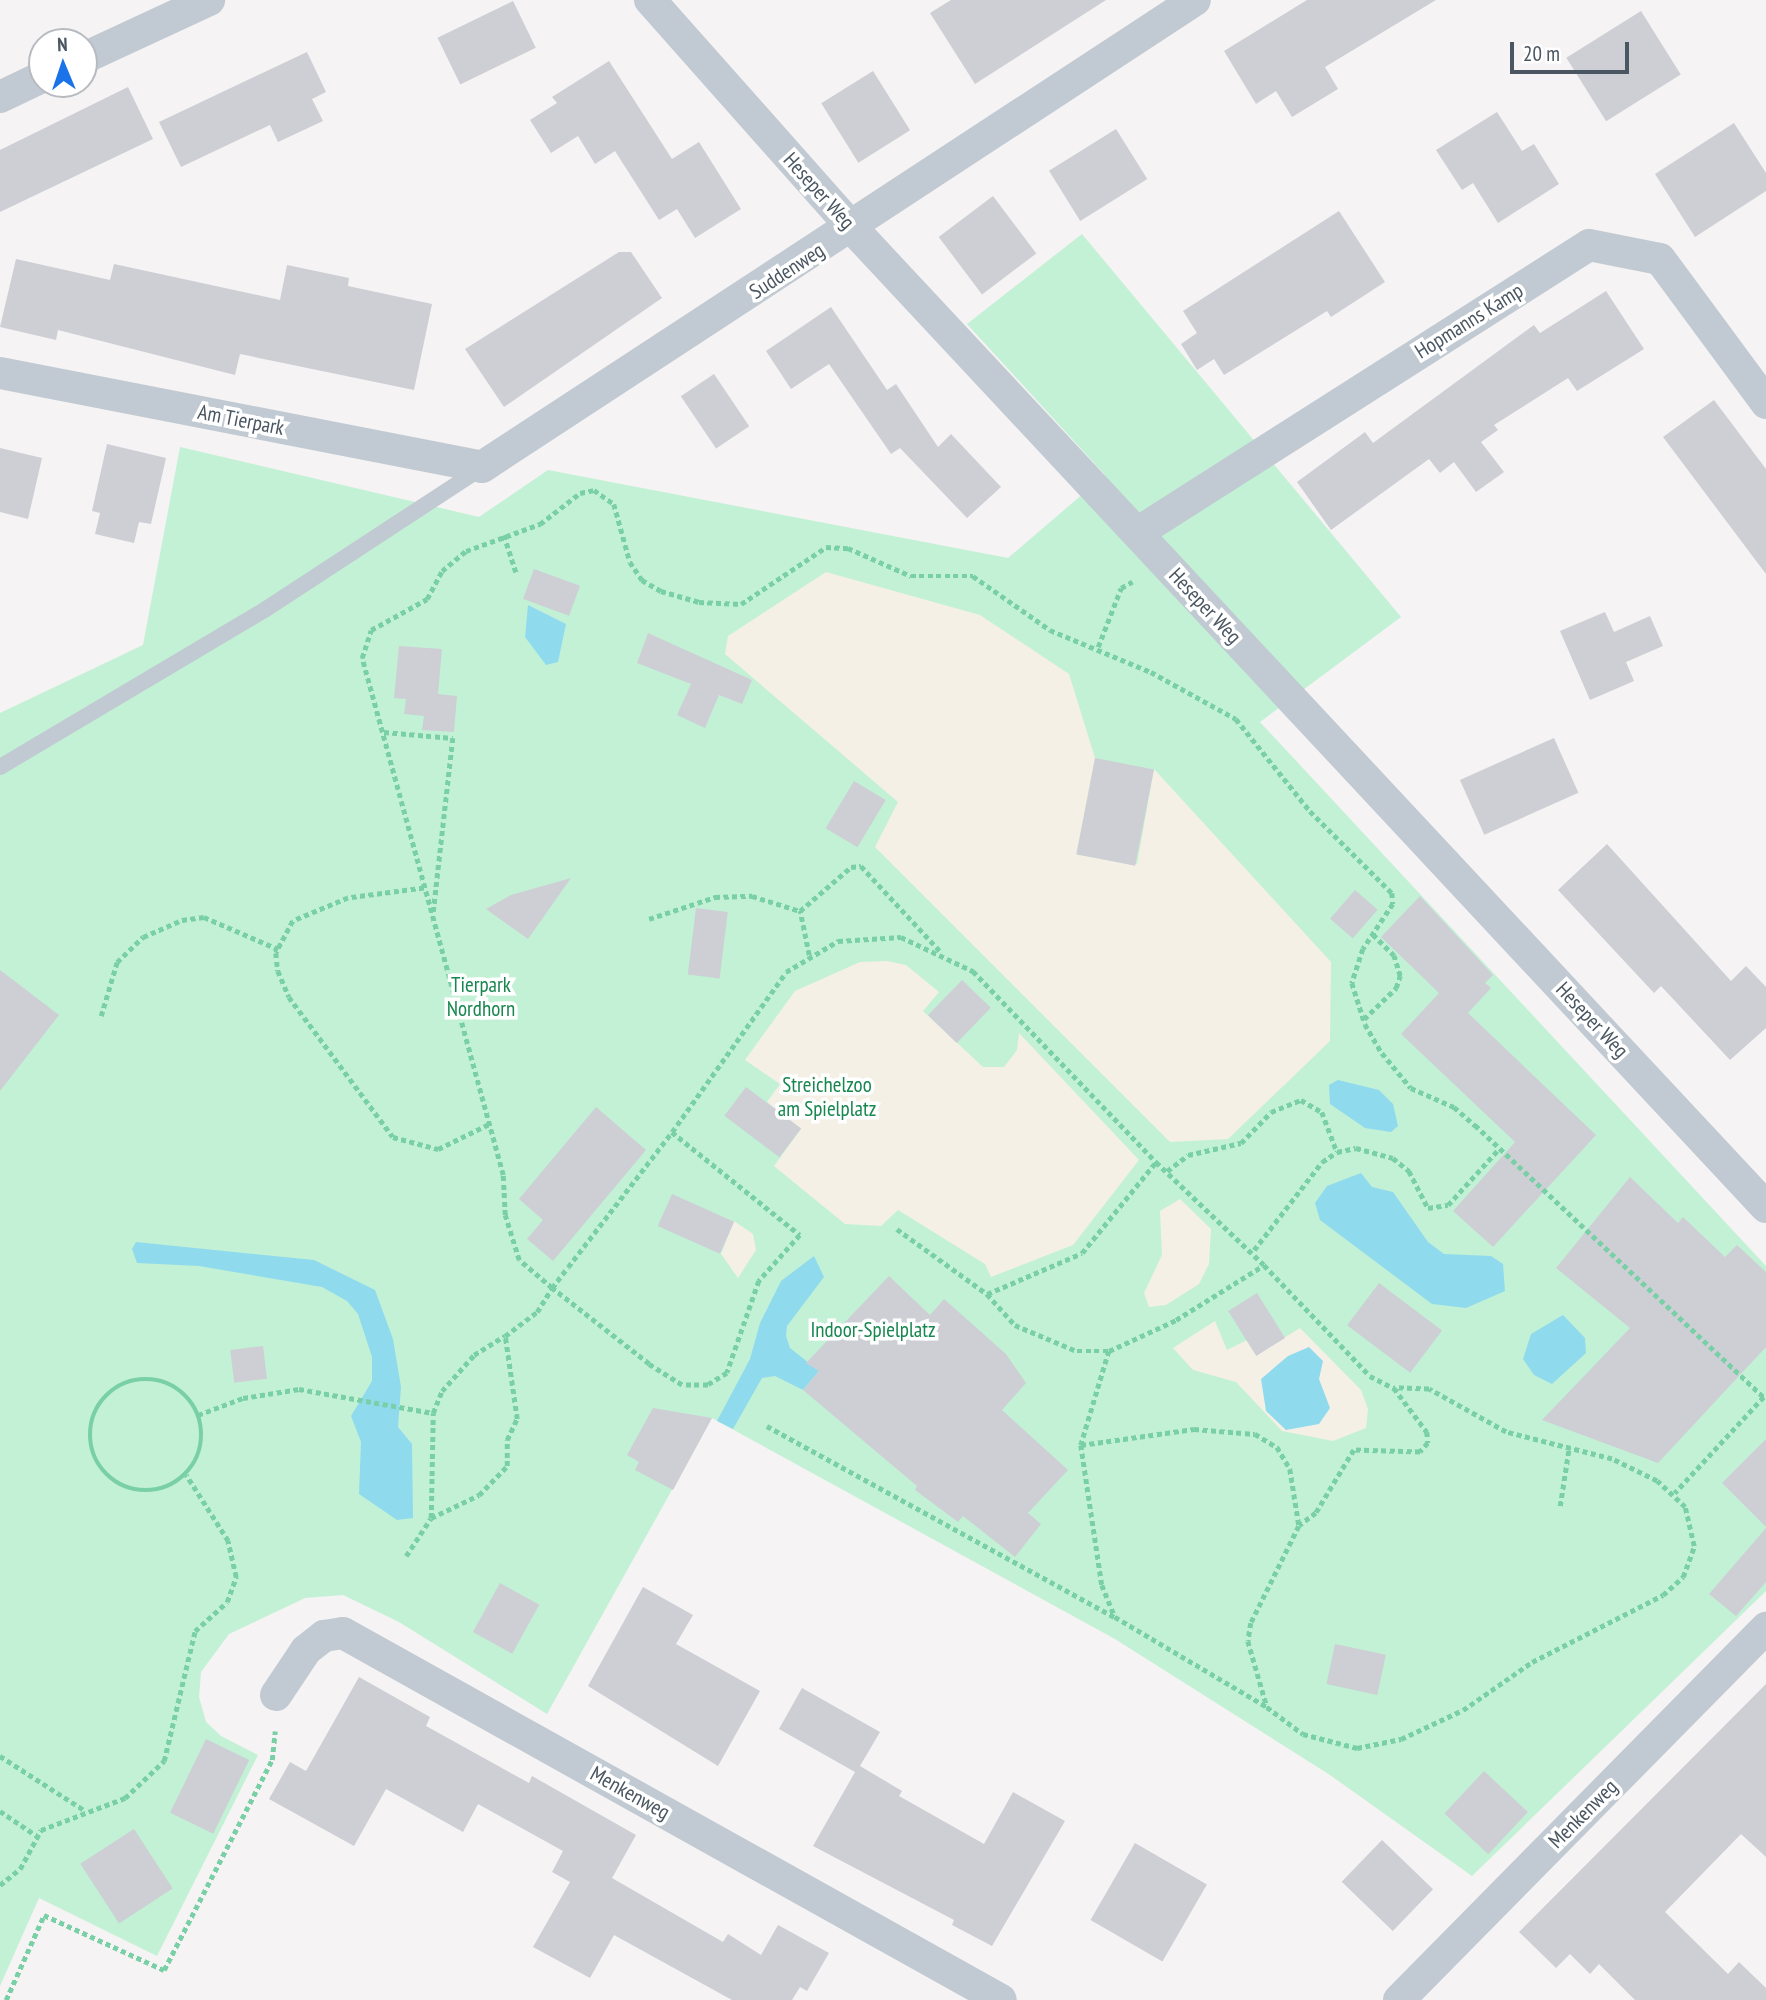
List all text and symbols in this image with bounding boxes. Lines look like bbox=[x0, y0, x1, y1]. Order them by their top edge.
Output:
north arrow bbox=[28, 28, 98, 98]
scale bar bbox=[1514, 28, 1633, 72]
text: N bbox=[57, 32, 68, 56]
text: 20 m bbox=[1523, 40, 1560, 67]
street label: Heseper Weg bbox=[778, 147, 860, 235]
street label: Suddenweg bbox=[745, 238, 829, 304]
street label: Hopmanns Kamp bbox=[1410, 278, 1528, 364]
street label: Am Tierpark bbox=[195, 399, 287, 441]
street label: Heseper Weg bbox=[1164, 563, 1246, 649]
park label: Tierpark Nordhorn bbox=[447, 972, 515, 1022]
street label: Heseper Weg bbox=[1551, 977, 1633, 1063]
park label: Streichelzoo am Spielplatz bbox=[778, 1072, 876, 1122]
park label: Indoor-Spielplatz bbox=[810, 1317, 936, 1343]
street label: Menkenweg bbox=[586, 1761, 674, 1825]
street label: Menkenweg bbox=[1543, 1774, 1623, 1854]

